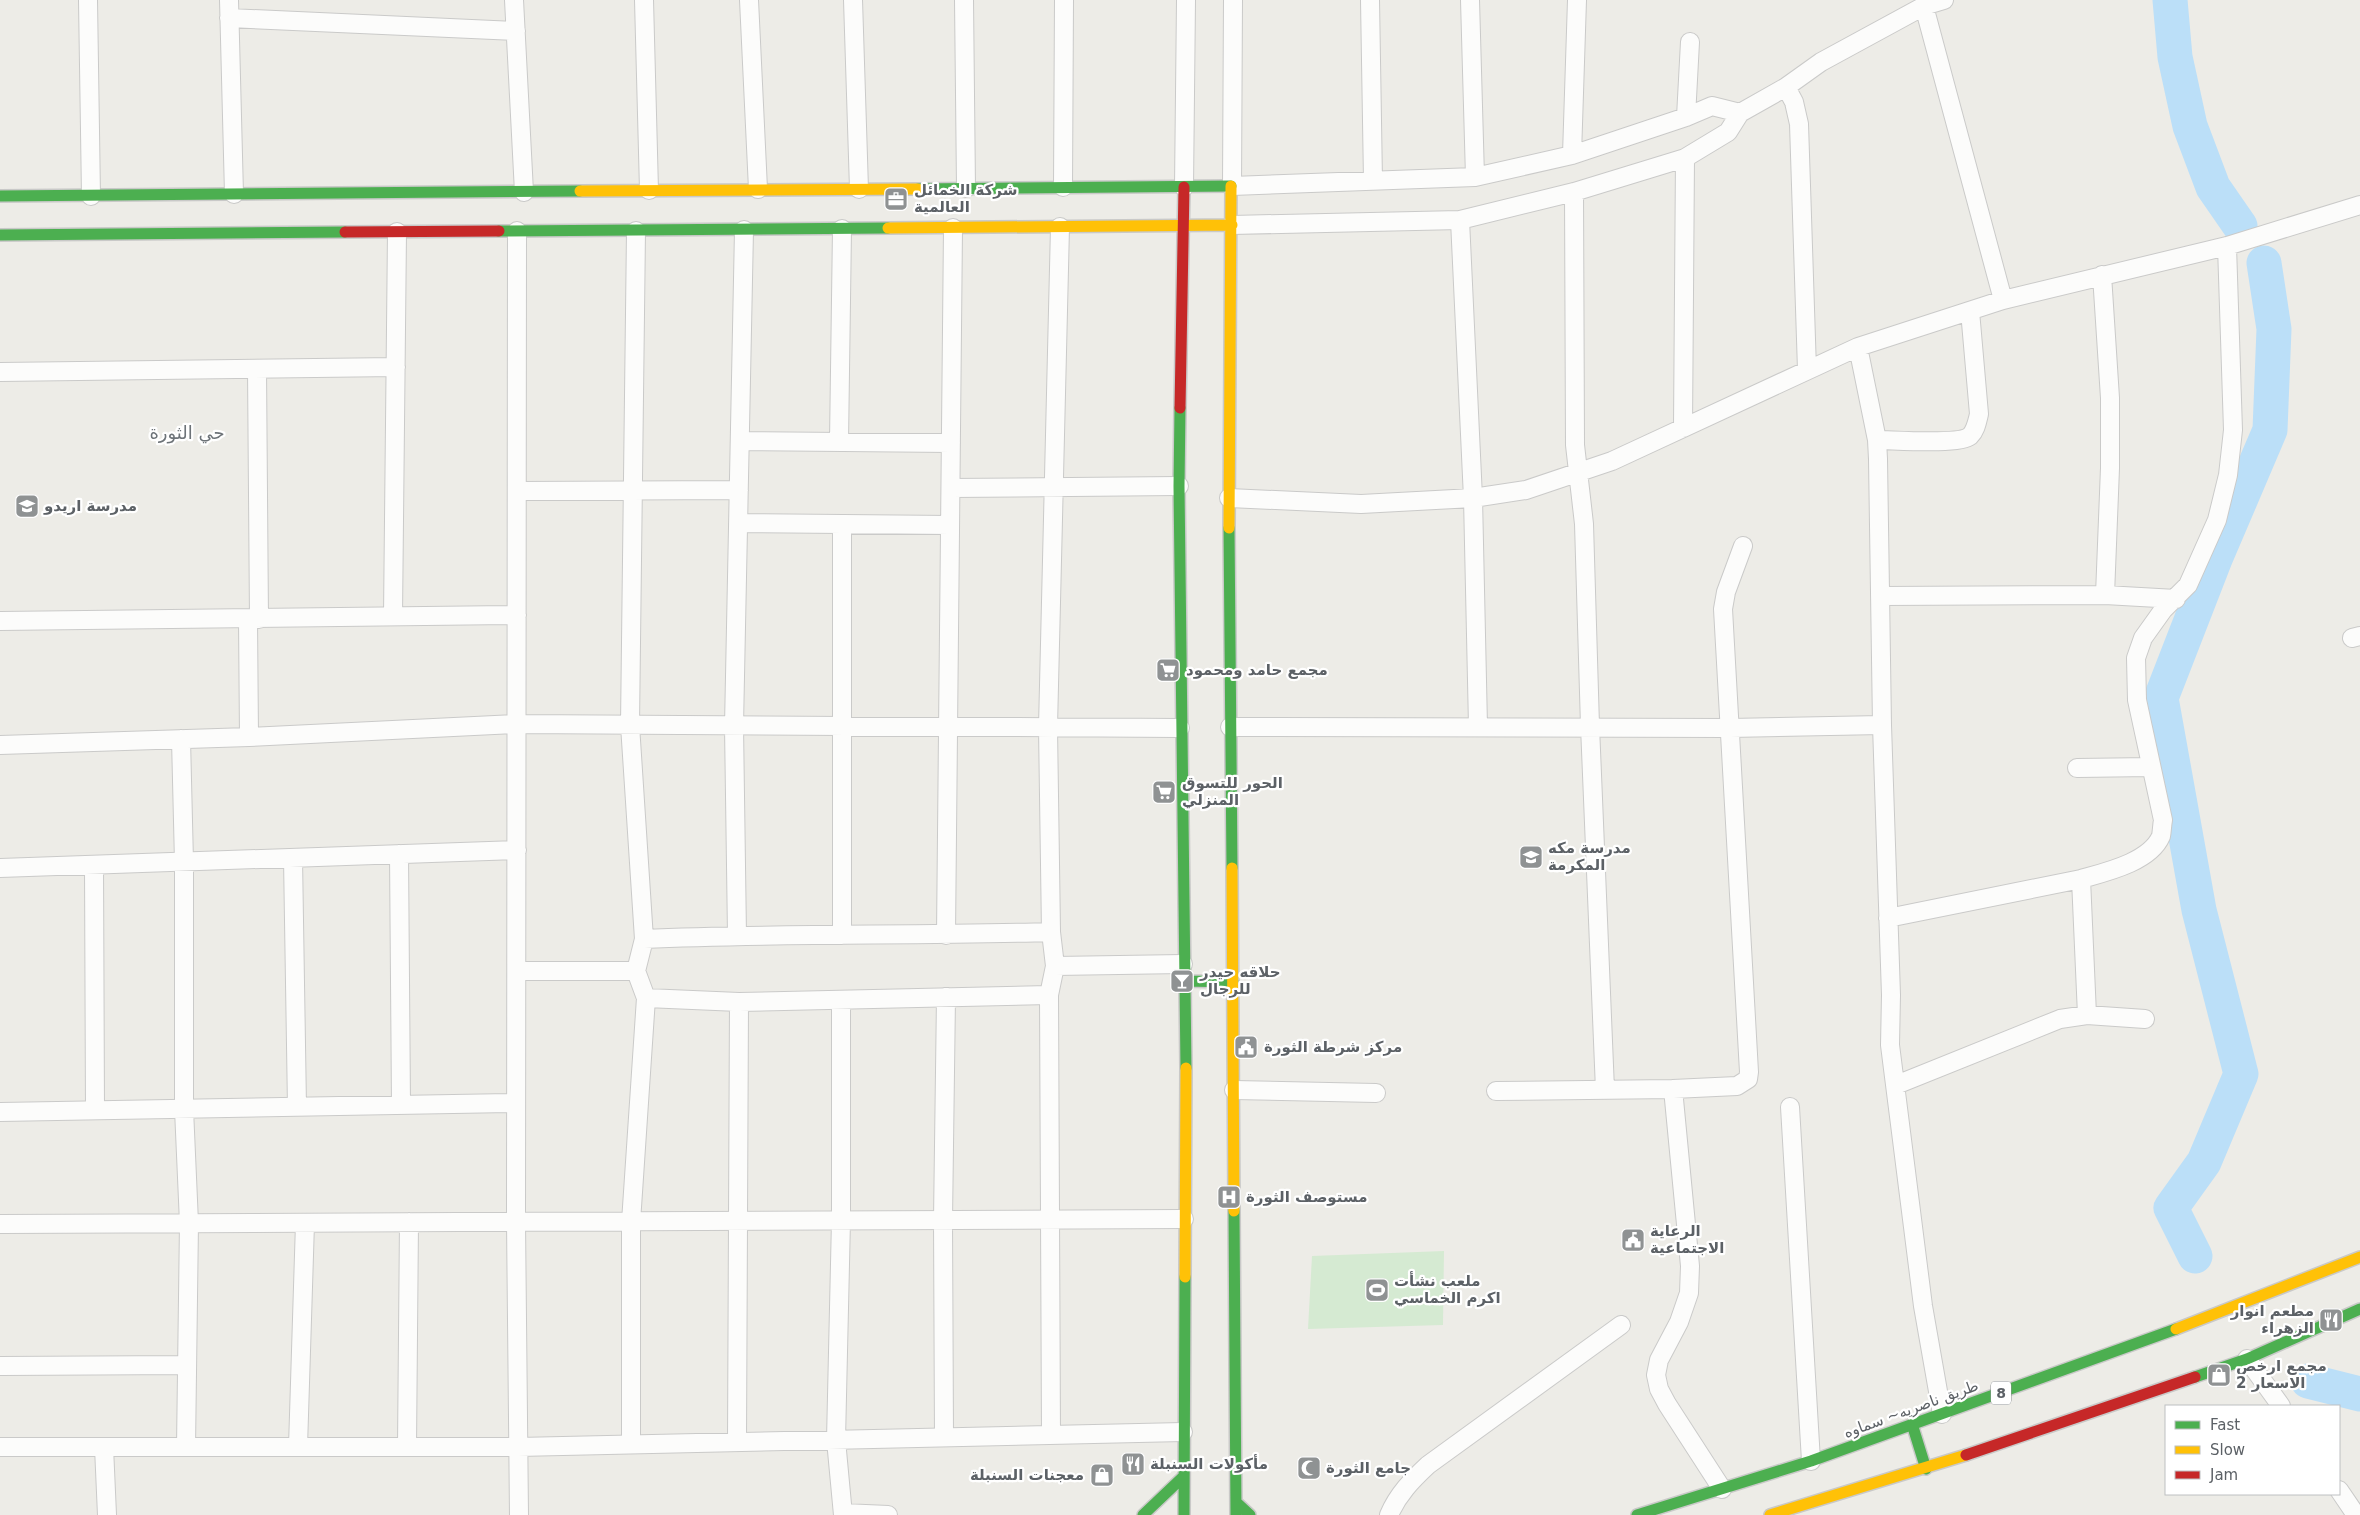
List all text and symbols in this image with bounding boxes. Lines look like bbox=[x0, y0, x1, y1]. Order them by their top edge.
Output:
place label: شركة الخمائل العالمية bbox=[914, 181, 1017, 216]
office icon: شركة الخمائل العالمية bbox=[883, 186, 909, 212]
district label: حي الثورة bbox=[149, 422, 225, 444]
school or university icon: مدرسة اريدو bbox=[14, 493, 40, 519]
place label: مدرسة اريدو bbox=[43, 497, 137, 515]
supermarket icon: مجمع حامد ومحمود bbox=[1155, 657, 1181, 683]
place label: مجمع حامد ومحمود bbox=[1186, 661, 1328, 679]
place label: الحور للتسوق المنزلي bbox=[1182, 774, 1283, 809]
supermarket icon: الحور للتسوق المنزلي bbox=[1151, 779, 1177, 805]
place label: مدرسة مكه المكرمة bbox=[1548, 839, 1631, 874]
school or university icon: مدرسة مكه المكرمة bbox=[1518, 844, 1544, 870]
place label: حلاقه حيدر للرجال bbox=[1199, 963, 1281, 998]
bar icon: حلاقه حيدر للرجال bbox=[1169, 968, 1195, 994]
public building icon: مركز شرطة الثورة bbox=[1233, 1034, 1259, 1060]
place label: مركز شرطة الثورة bbox=[1264, 1038, 1402, 1056]
hospital icon: مستوصف الثورة bbox=[1216, 1184, 1242, 1210]
place label: مستوصف الثورة bbox=[1246, 1188, 1367, 1206]
place label: الرعاية الاجتماعية bbox=[1650, 1222, 1724, 1257]
public building icon: الرعاية الاجتماعية bbox=[1620, 1227, 1646, 1253]
place label: ملعب نشأت اكرم الخماسي bbox=[1394, 1271, 1501, 1307]
sports icon: ملعب نشأت اكرم الخماسي bbox=[1364, 1277, 1390, 1303]
place label: مطعم انوار الزهراء bbox=[2230, 1302, 2314, 1337]
restaurant icon: مطعم انوار الزهراء bbox=[2318, 1307, 2344, 1333]
place label: مجمع ارخص الاسعار 2 bbox=[2236, 1357, 2327, 1392]
shop icon: مجمع ارخص الاسعار 2 bbox=[2206, 1362, 2232, 1388]
street label: طريق ناصريه~ سماوه bbox=[1841, 1376, 1981, 1442]
road number: 8 bbox=[1991, 1382, 2011, 1405]
legend bbox=[2165, 1405, 2340, 1495]
text: Fast bbox=[2210, 1416, 2240, 1434]
text: Slow bbox=[2210, 1441, 2245, 1459]
restaurant icon: مأكولات السنبلة bbox=[1120, 1451, 1146, 1477]
place label: مأكولات السنبلة bbox=[1150, 1454, 1268, 1473]
mosque icon: جامع الثورة bbox=[1296, 1455, 1322, 1481]
place label: جامع الثورة bbox=[1326, 1459, 1411, 1477]
shop icon: معجنات السنبلة bbox=[1089, 1462, 1115, 1488]
place label: معجنات السنبلة bbox=[970, 1466, 1084, 1484]
text: Jam bbox=[2209, 1466, 2238, 1484]

